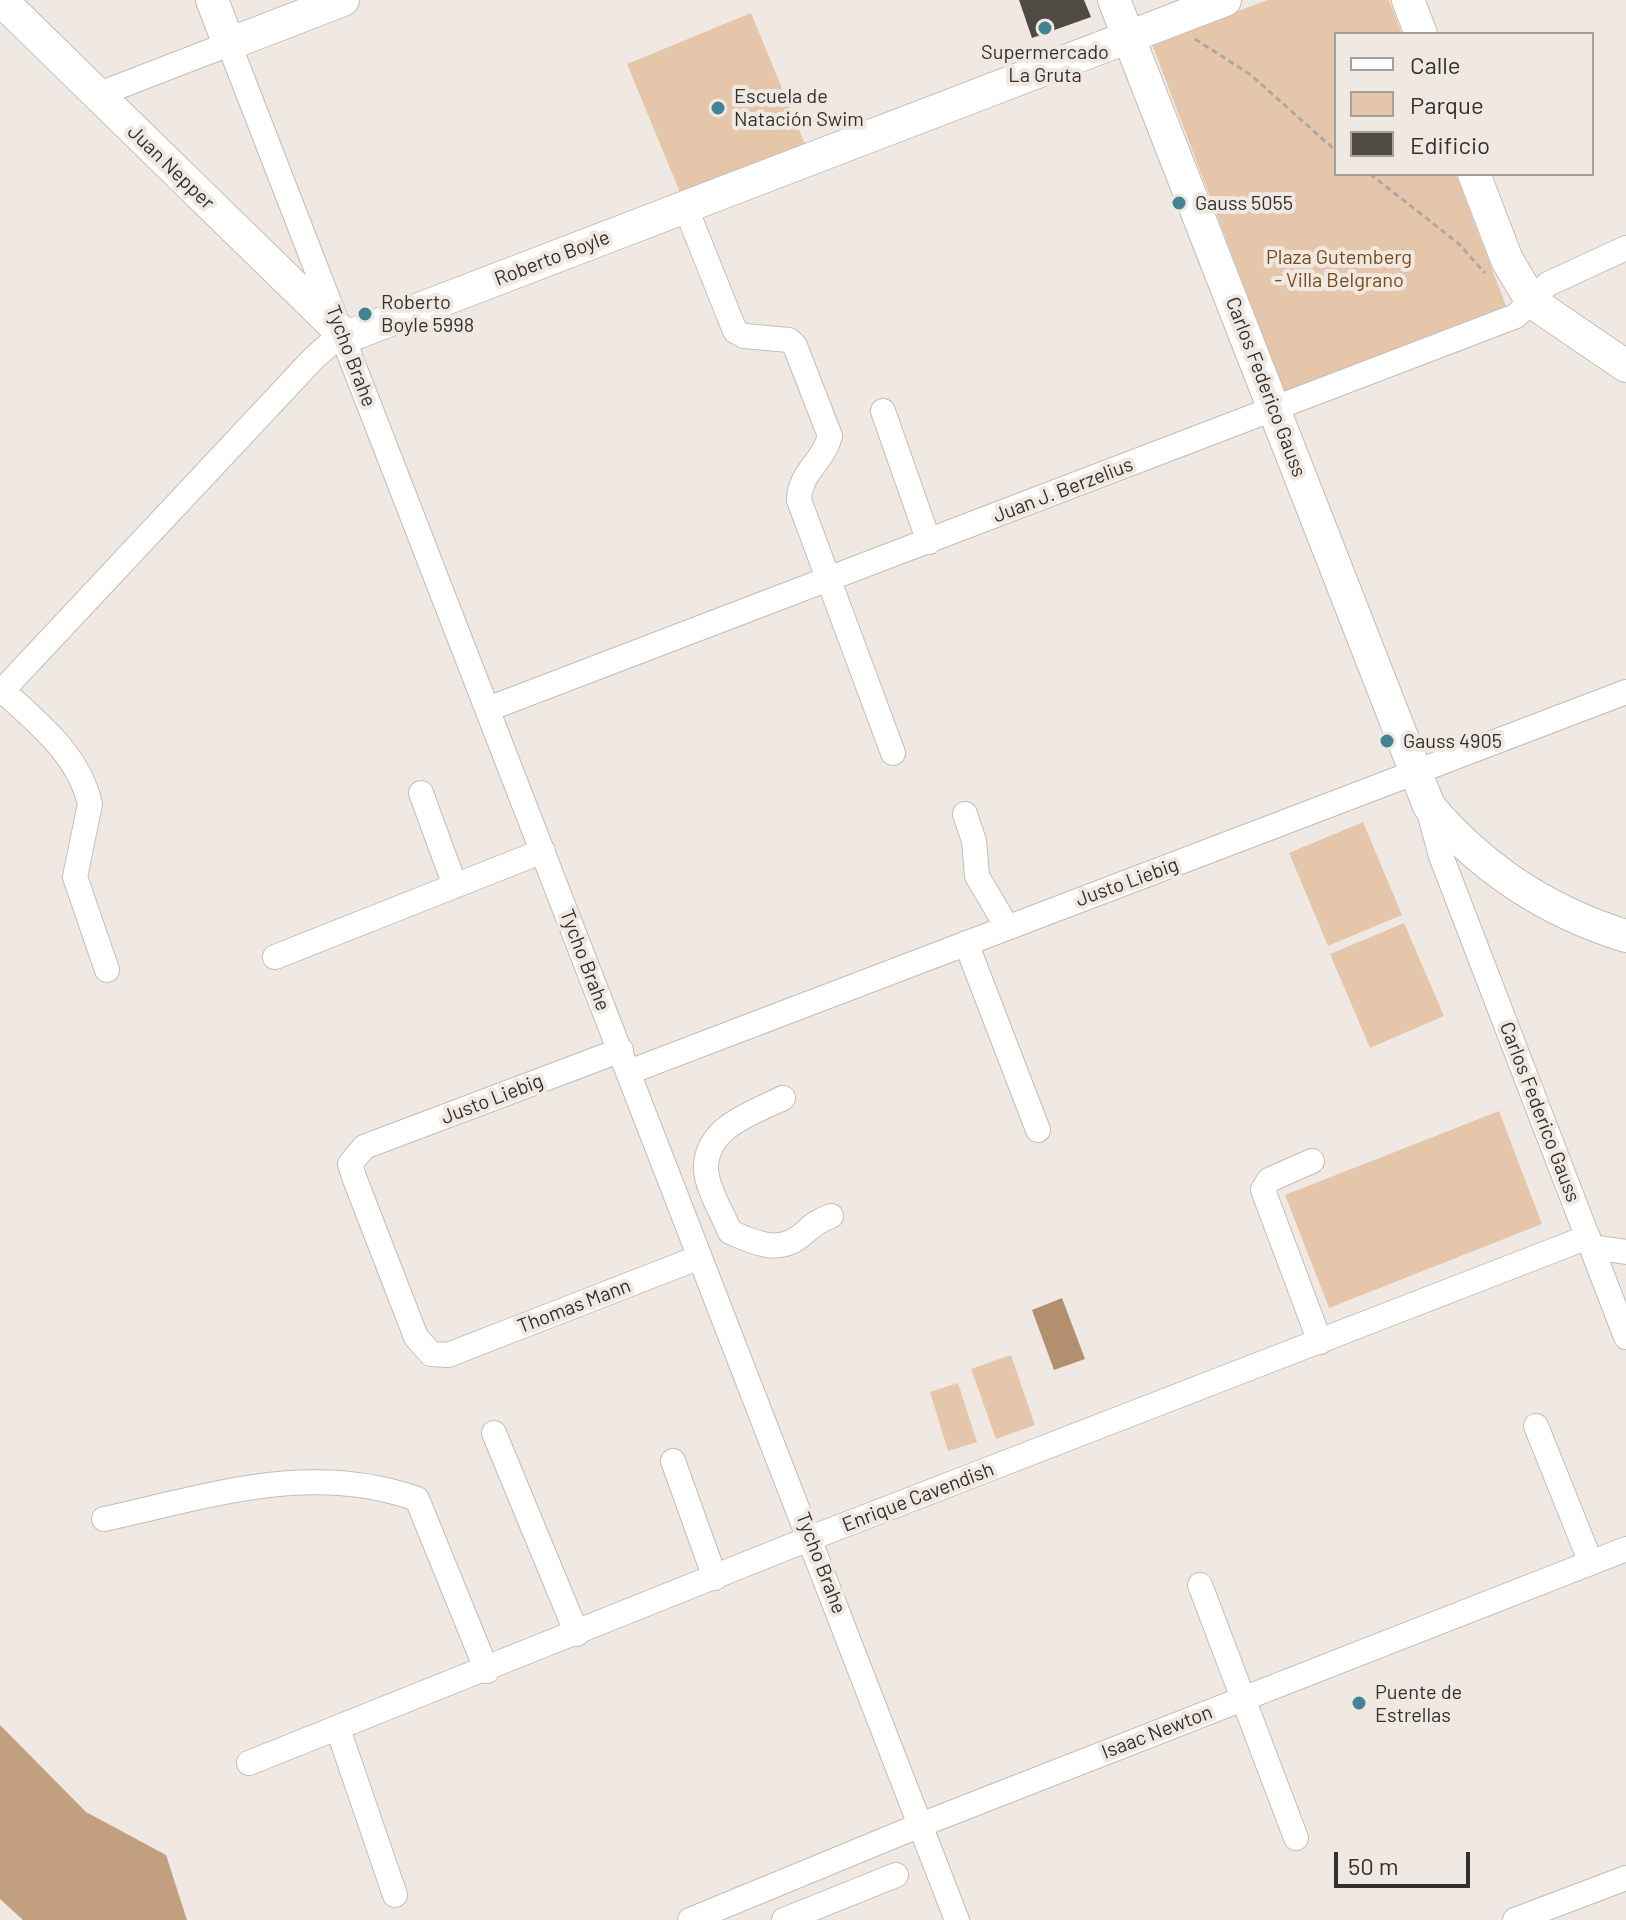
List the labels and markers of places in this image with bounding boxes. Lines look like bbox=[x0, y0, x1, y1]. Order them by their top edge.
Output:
marker: Supermercado La Gruta bbox=[1036, 19, 1054, 37]
place label: Supermercado La Gruta bbox=[981, 40, 1109, 87]
place label: Escuela de Natación Swim bbox=[734, 84, 864, 131]
marker: Escuela de Natación Swim bbox=[709, 99, 727, 117]
place label: Gauss 5055 bbox=[1195, 191, 1293, 215]
marker: Gauss 5055 bbox=[1170, 194, 1188, 212]
place label: Roberto Boyle 5998 bbox=[381, 290, 474, 337]
marker: Roberto Boyle 5998 bbox=[356, 305, 374, 323]
place label: Gauss 4905 bbox=[1403, 729, 1502, 753]
marker: Gauss 4905 bbox=[1378, 732, 1396, 750]
place label: Puente de Estrellas bbox=[1375, 1680, 1462, 1727]
marker: Puente de Estrellas bbox=[1350, 1694, 1368, 1712]

